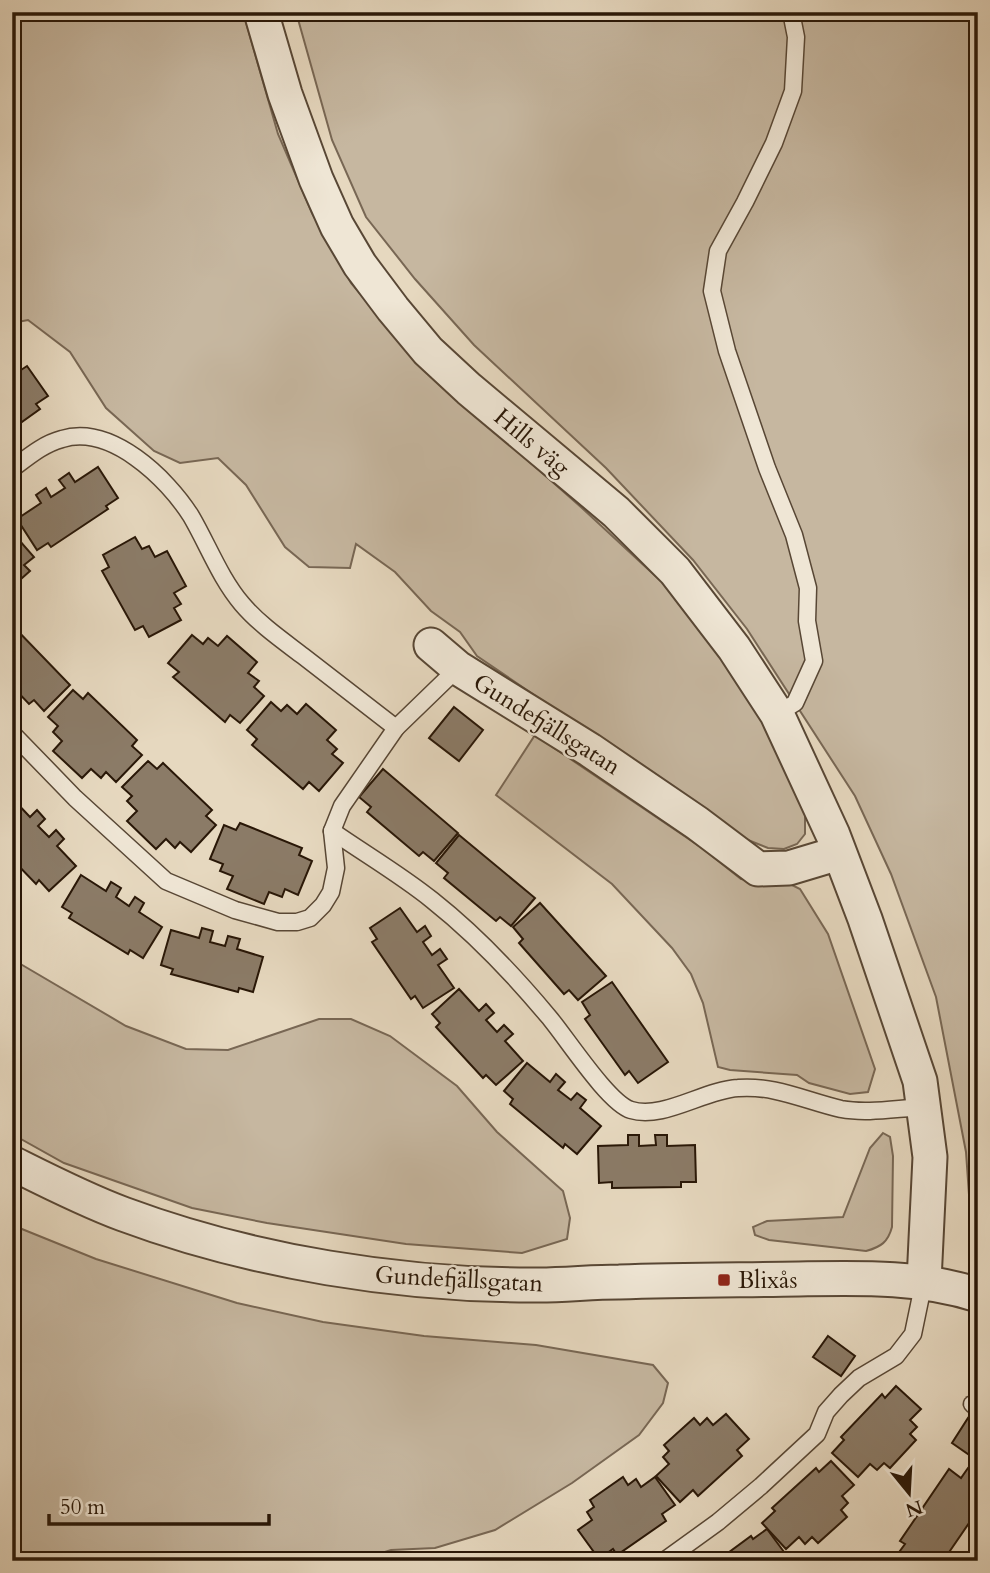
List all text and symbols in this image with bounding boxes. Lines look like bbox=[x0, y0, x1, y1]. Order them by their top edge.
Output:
street label: Hills väg bbox=[487, 401, 577, 484]
street label: Gundefjällsgatan bbox=[467, 666, 627, 783]
street label: Gundefjällsgatan bbox=[374, 1259, 544, 1300]
place label: Blixås bbox=[738, 1264, 797, 1297]
marker: Blixås bbox=[716, 1272, 732, 1288]
north arrow bbox=[874, 1458, 944, 1528]
scale bar bbox=[49, 1482, 270, 1526]
text: 50 m bbox=[60, 1493, 105, 1522]
text: N bbox=[902, 1493, 926, 1523]

